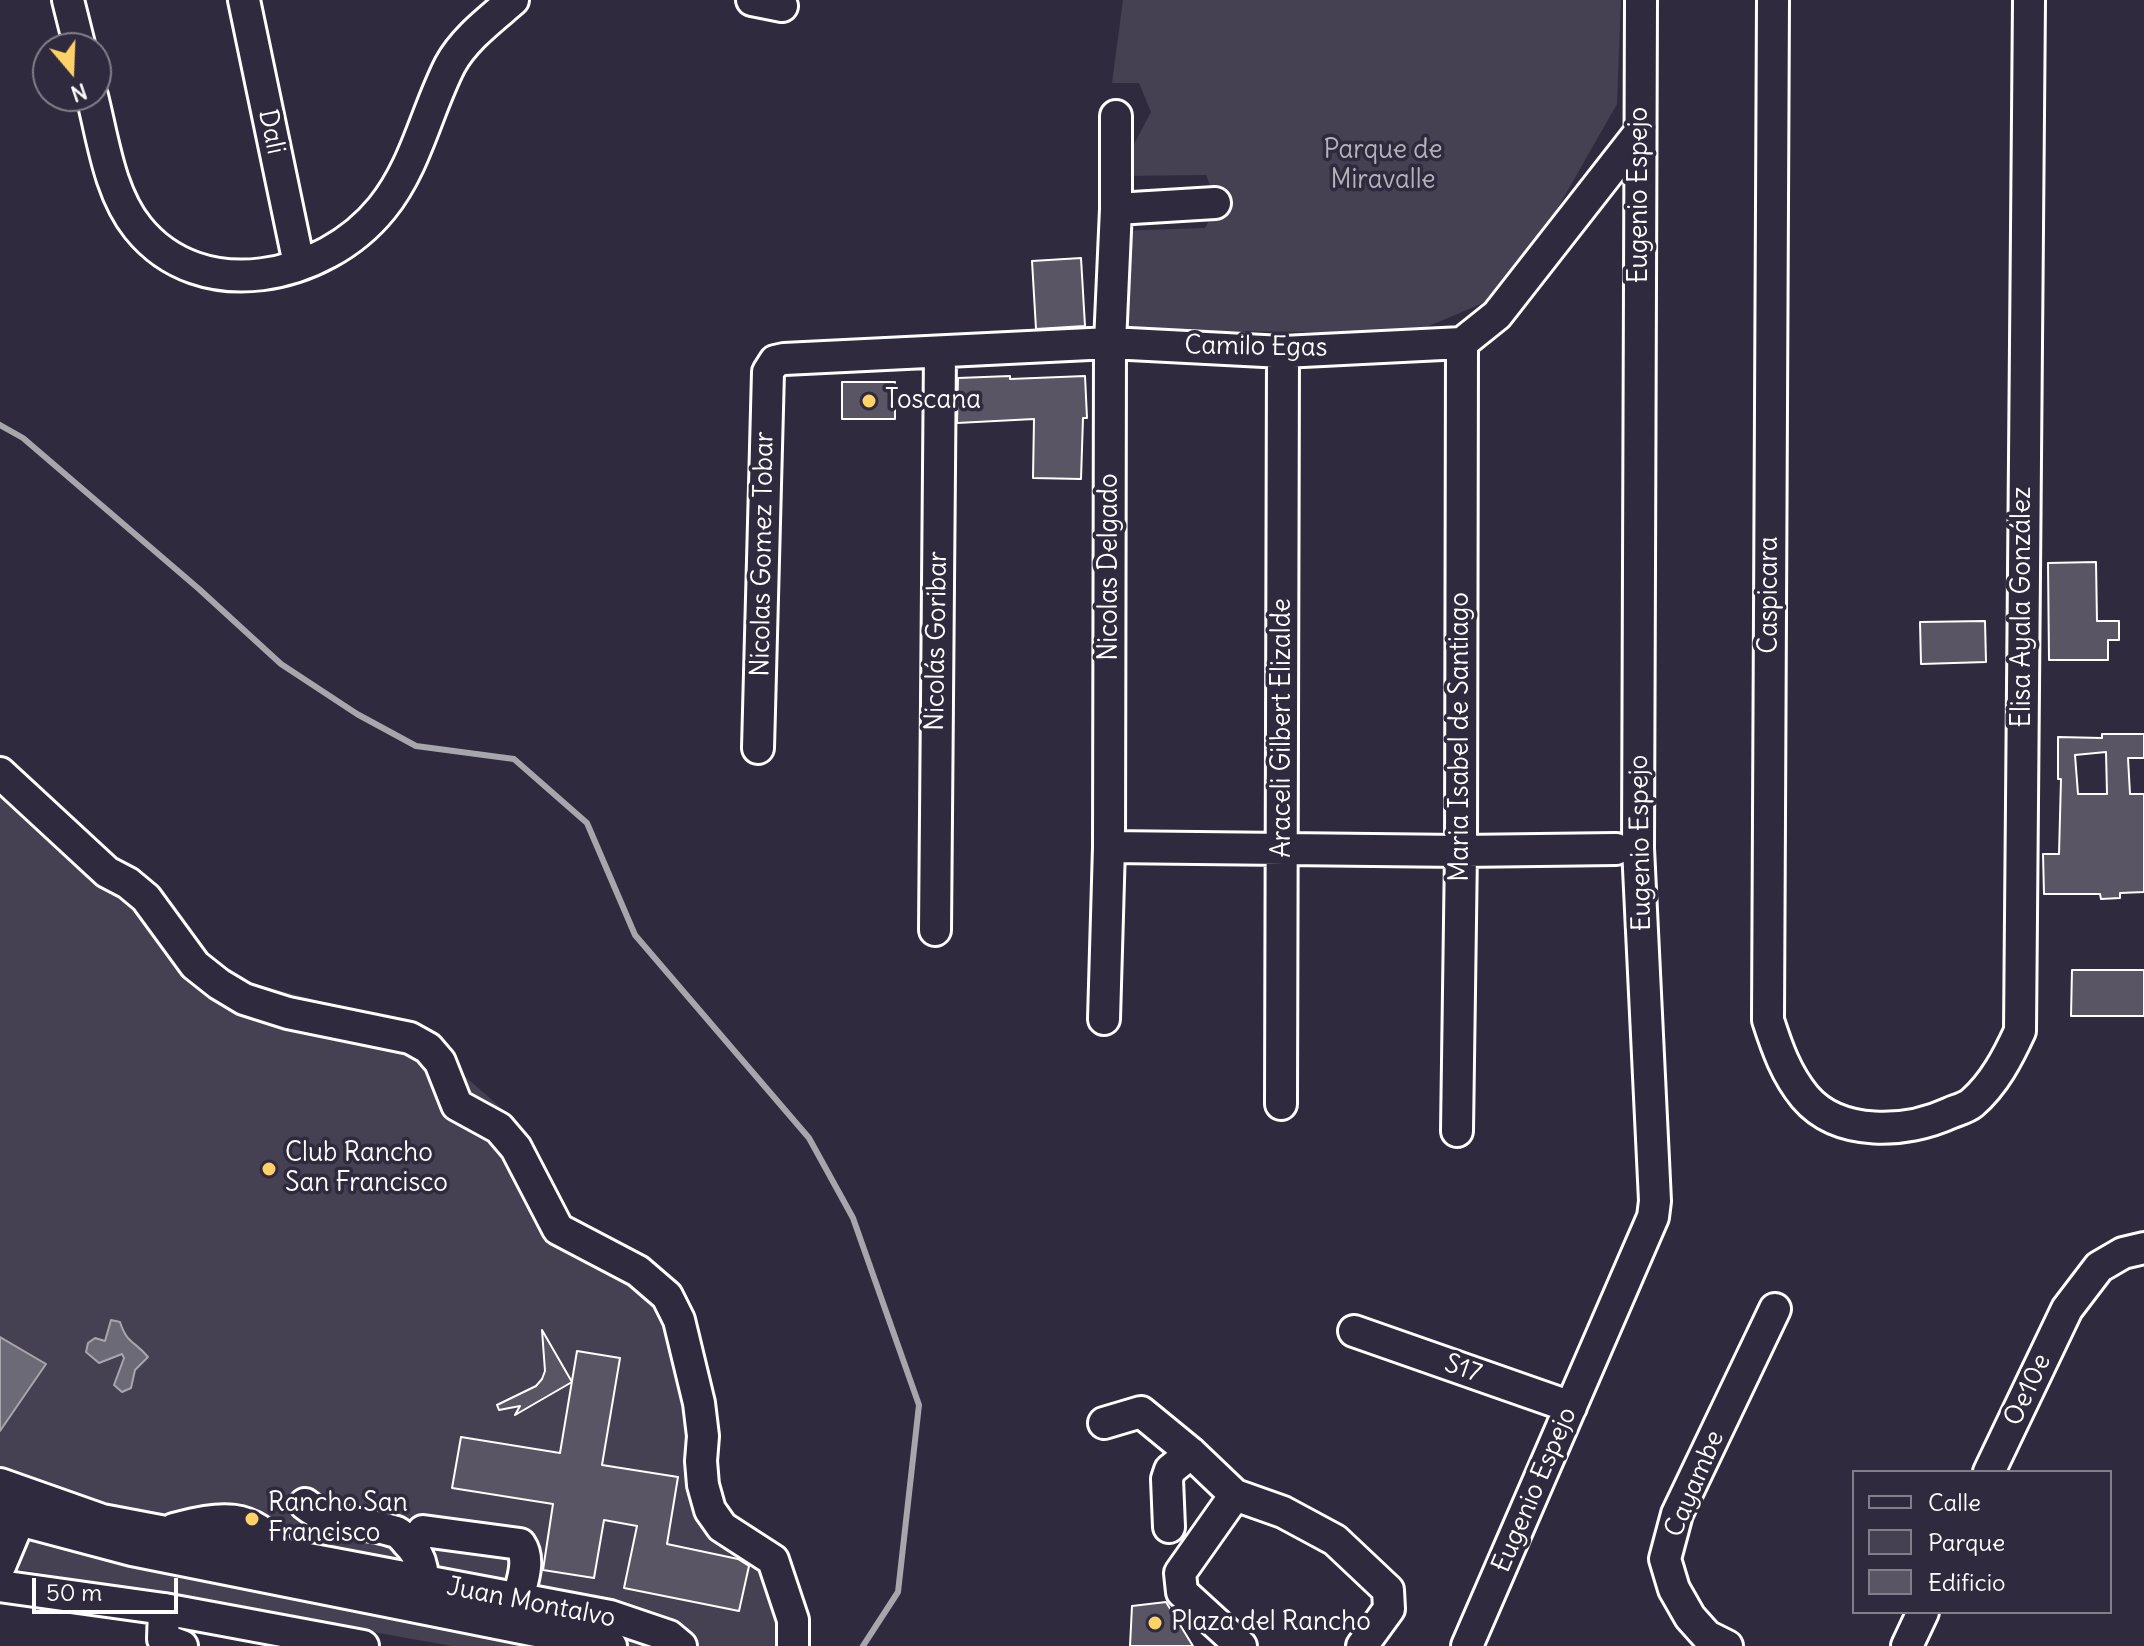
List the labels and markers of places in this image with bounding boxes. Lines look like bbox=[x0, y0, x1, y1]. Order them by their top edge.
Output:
place label: Toscana bbox=[885, 385, 981, 417]
marker: Toscana bbox=[860, 392, 878, 410]
place label: Club Rancho San Francisco bbox=[285, 1138, 448, 1200]
marker: Club Rancho San Francisco bbox=[260, 1160, 278, 1178]
place label: Rancho San Francisco bbox=[268, 1488, 408, 1550]
marker: Rancho San Francisco bbox=[243, 1510, 261, 1528]
place label: Plaza del Rancho bbox=[1171, 1607, 1371, 1639]
marker: Plaza del Rancho bbox=[1146, 1614, 1164, 1632]

